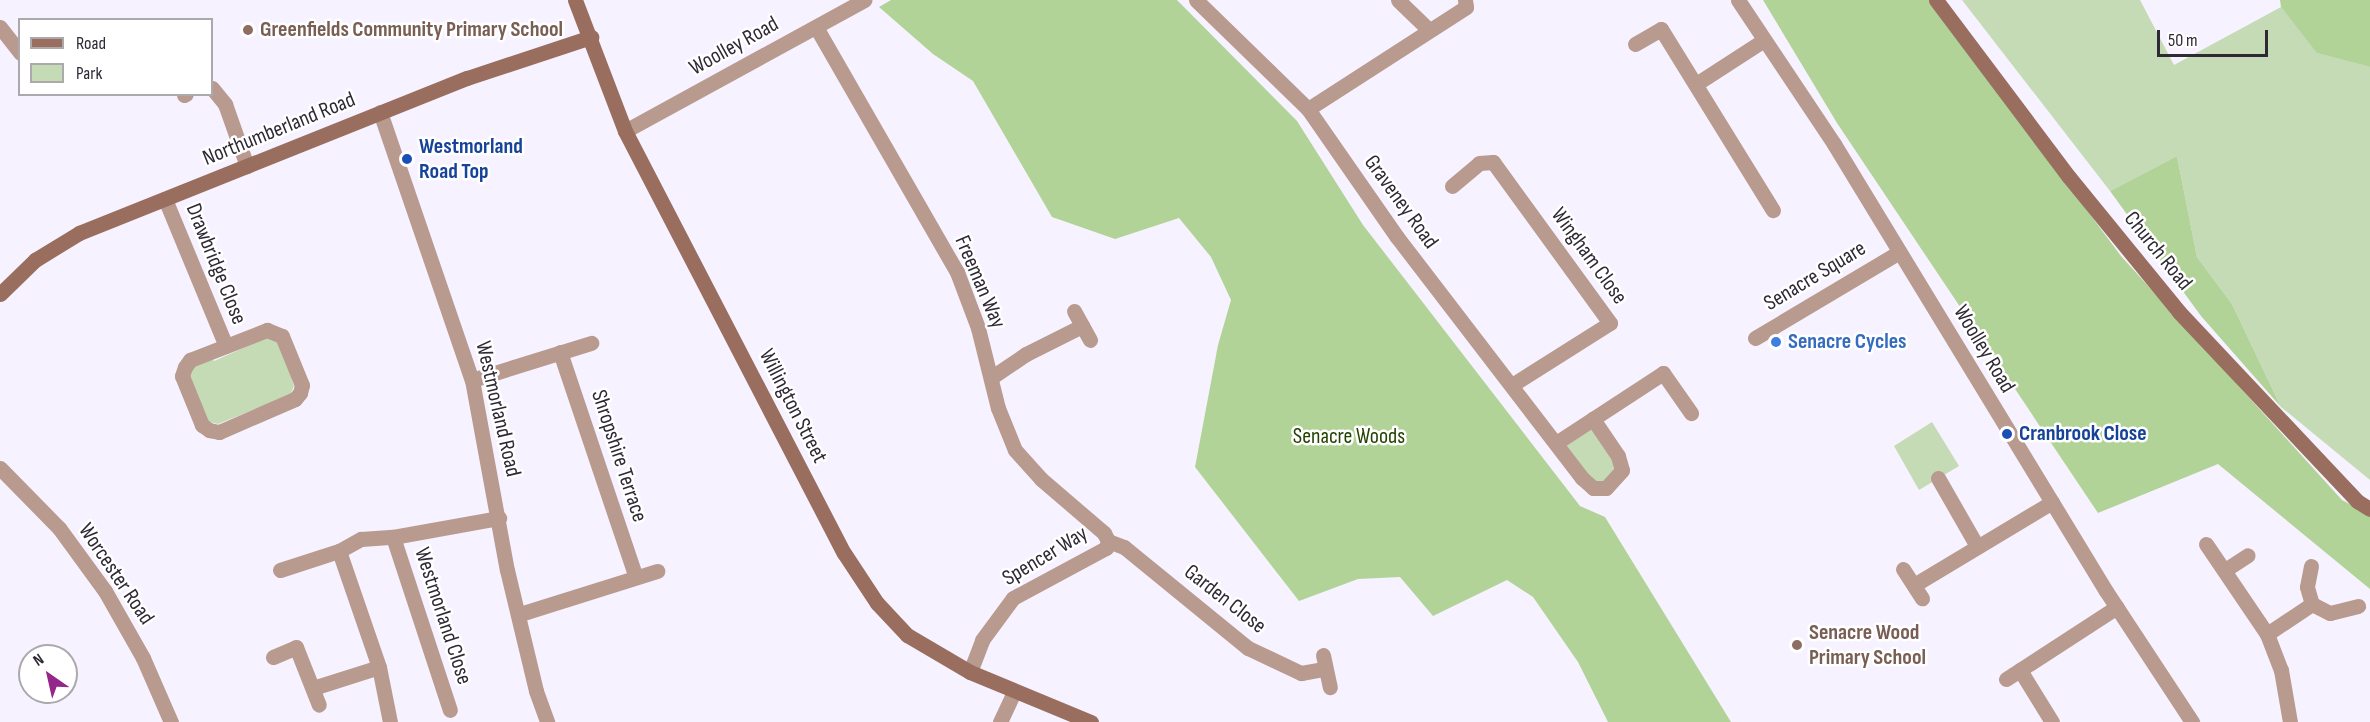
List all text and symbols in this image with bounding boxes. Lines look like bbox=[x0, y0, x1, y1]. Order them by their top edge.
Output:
street label: Woolley Road bbox=[685, 11, 783, 81]
place label: Greenfields Community Primary School bbox=[260, 17, 563, 43]
legend bbox=[18, 18, 213, 96]
scale bar bbox=[2160, 18, 2271, 56]
marker: Greenfields Community Primary School bbox=[241, 23, 255, 37]
text: 50 m bbox=[2168, 30, 2198, 51]
text: Road bbox=[76, 33, 106, 54]
text: Park bbox=[76, 63, 102, 84]
street label: Northumberland Road bbox=[199, 86, 359, 172]
place label: Westmorland Road Top bbox=[419, 133, 523, 184]
street label: Graveney Road bbox=[1358, 150, 1444, 254]
marker: Westmorland Road Top bbox=[400, 152, 414, 166]
street label: Drawbridge Close bbox=[180, 200, 252, 328]
street label: Wingham Close bbox=[1545, 203, 1633, 309]
street label: Church Road bbox=[2118, 206, 2198, 296]
street label: Freeman Way bbox=[949, 232, 1011, 332]
street label: Senacre Square bbox=[1759, 235, 1871, 317]
street label: Woolley Road bbox=[1948, 300, 2020, 398]
place label: Senacre Cycles bbox=[1788, 329, 1906, 355]
marker: Senacre Cycles bbox=[1769, 335, 1783, 349]
street label: Westmorland Road bbox=[470, 339, 526, 479]
street label: Willington Street bbox=[753, 345, 833, 467]
street label: Shropshire Terrace bbox=[585, 387, 653, 525]
place label: Cranbrook Close bbox=[2019, 421, 2147, 447]
park label: Senacre Woods bbox=[1293, 424, 1405, 450]
marker: Cranbrook Close bbox=[2000, 427, 2014, 441]
street label: Worcester Road bbox=[73, 518, 159, 630]
street label: Spencer Way bbox=[998, 520, 1092, 592]
street label: Westmorland Close bbox=[408, 544, 478, 688]
street label: Garden Close bbox=[1179, 559, 1271, 639]
place label: Senacre Wood Primary School bbox=[1809, 619, 1926, 670]
marker: Senacre Wood Primary School bbox=[1790, 638, 1804, 652]
north arrow bbox=[18, 644, 78, 704]
text: N bbox=[30, 650, 48, 671]

